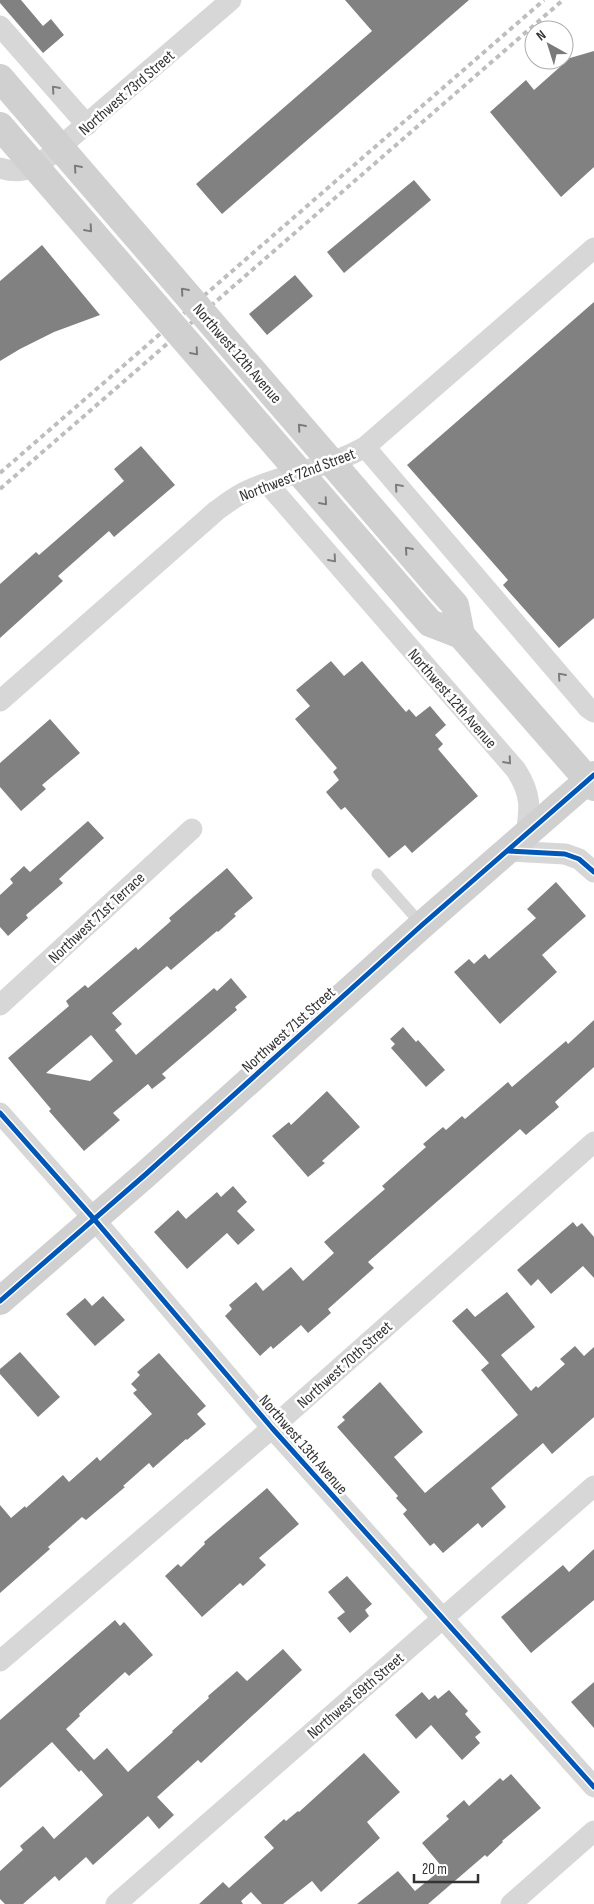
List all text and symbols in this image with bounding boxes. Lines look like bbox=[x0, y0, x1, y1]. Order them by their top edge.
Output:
north arrow bbox=[524, 20, 574, 70]
text: N bbox=[533, 26, 549, 44]
street label: Northwest 73rd Street bbox=[75, 46, 179, 140]
one-way arrow bbox=[52, 85, 61, 94]
one-way arrow bbox=[74, 164, 83, 173]
one-way arrow bbox=[83, 223, 92, 232]
one-way arrow bbox=[180, 287, 189, 296]
street label: Northwest 12th Avenue bbox=[188, 300, 285, 408]
one-way arrow bbox=[190, 346, 198, 355]
one-way arrow bbox=[298, 423, 307, 432]
street label: Northwest 72nd Street bbox=[237, 445, 358, 506]
one-way arrow bbox=[395, 483, 404, 492]
one-way arrow bbox=[319, 496, 328, 505]
one-way arrow bbox=[404, 546, 413, 555]
one-way arrow bbox=[327, 554, 336, 563]
street label: Northwest 12th Avenue bbox=[403, 645, 500, 753]
one-way arrow bbox=[558, 673, 567, 682]
one-way arrow bbox=[503, 756, 512, 765]
street label: Northwest 71st Terrace bbox=[45, 869, 149, 968]
street label: Northwest 71st Street bbox=[238, 983, 340, 1077]
street label: Northwest 70th Street bbox=[294, 1317, 397, 1413]
street label: Northwest 13th Avenue bbox=[255, 1391, 351, 1499]
street label: Northwest 69th Street bbox=[304, 1649, 408, 1743]
scale bar bbox=[414, 1852, 478, 1884]
text: 20 m bbox=[422, 1860, 447, 1879]

